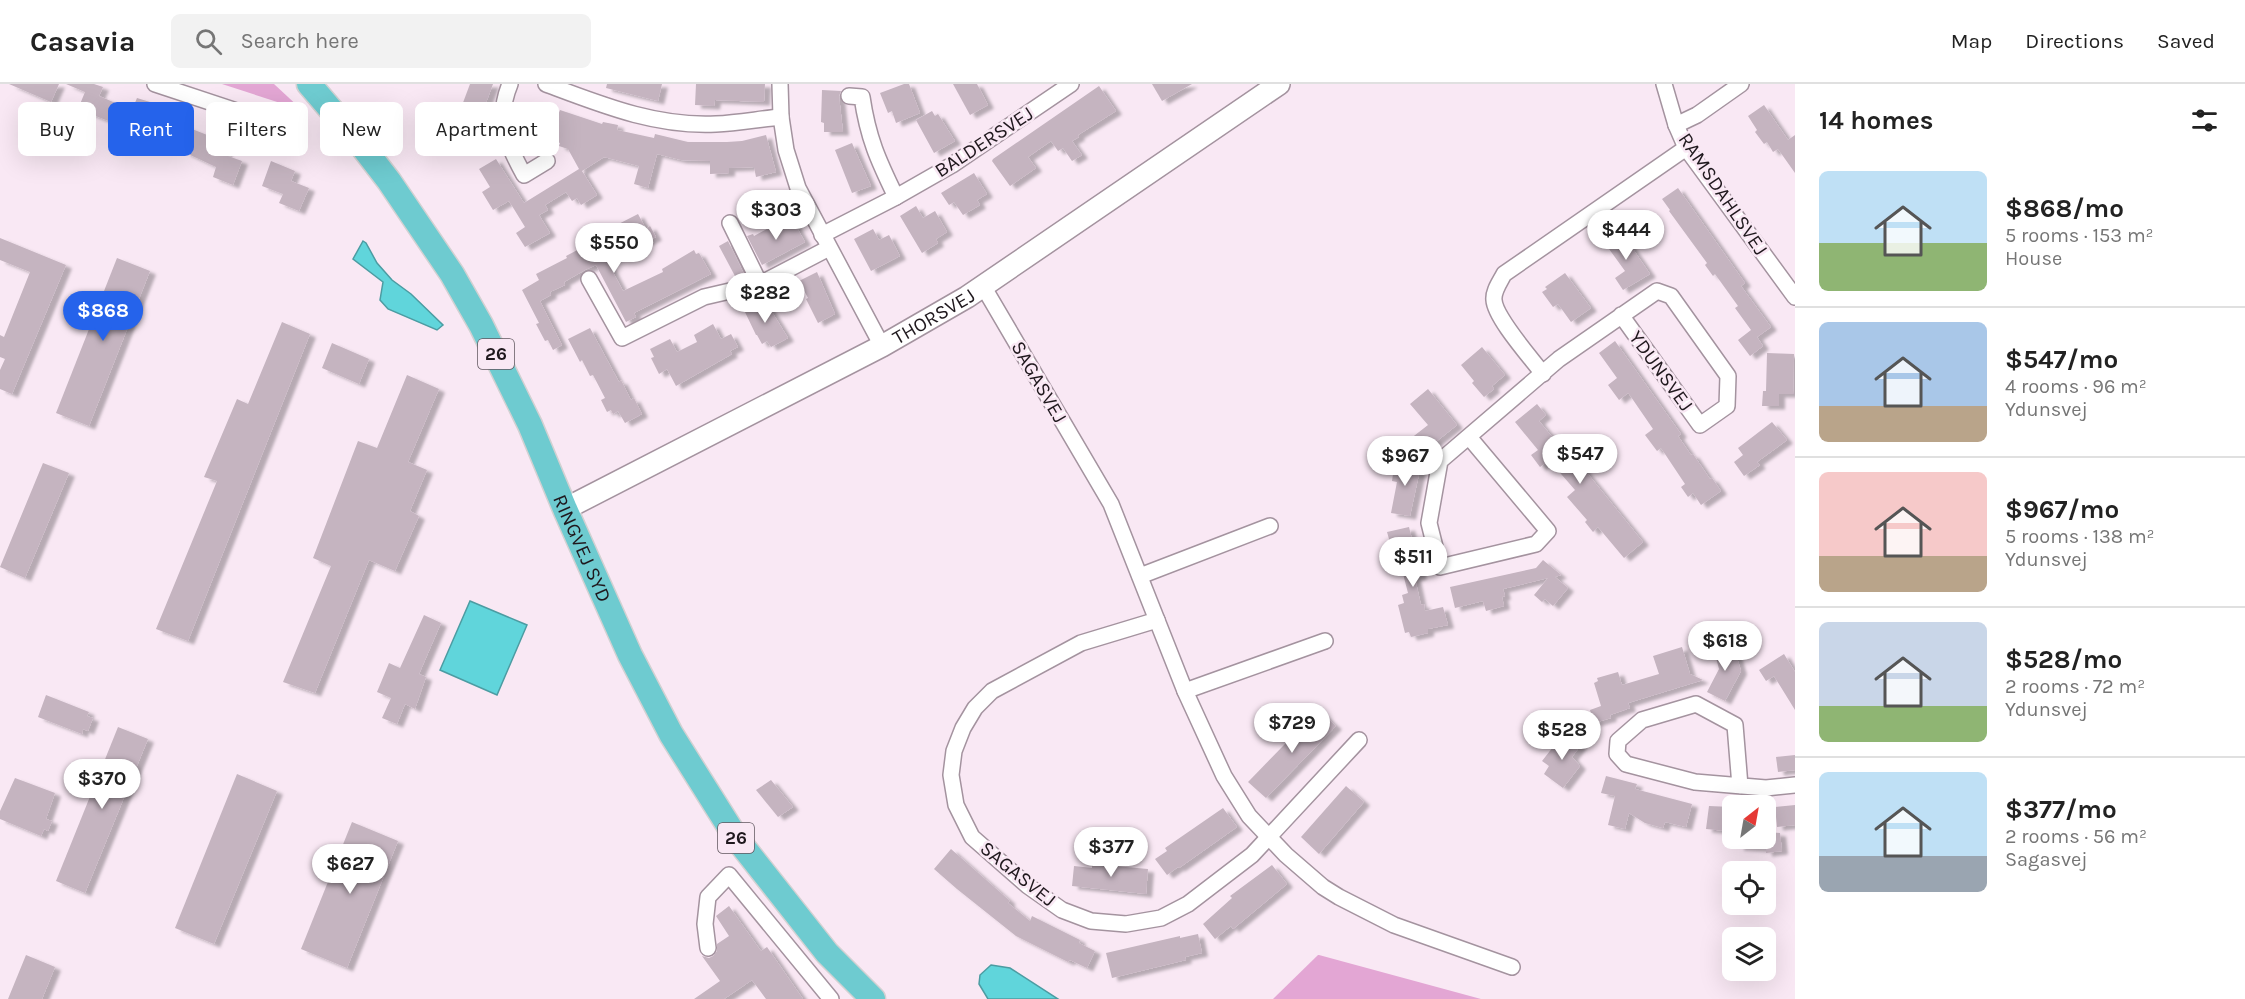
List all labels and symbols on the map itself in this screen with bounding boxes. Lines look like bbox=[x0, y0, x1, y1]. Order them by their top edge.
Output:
street label: BALDERSVEJ bbox=[931, 102, 1037, 182]
street label: RAMSDAHLSVEJ bbox=[1674, 128, 1772, 260]
pin: $303 bbox=[740, 190, 812, 241]
pin: $444 bbox=[1590, 210, 1662, 261]
pin: $550 bbox=[578, 223, 650, 274]
pin: $282 bbox=[729, 273, 801, 324]
street label: THORSVEJ bbox=[888, 284, 979, 349]
pin: $868 bbox=[67, 291, 139, 342]
street label: YDUNSVEJ bbox=[1624, 326, 1698, 416]
street label: SAGASVEJ bbox=[1006, 337, 1072, 427]
road number: 26 bbox=[478, 339, 514, 369]
pin: $547 bbox=[1544, 434, 1616, 485]
pin: $967 bbox=[1369, 436, 1441, 487]
street label: RINGVEJ SYD bbox=[549, 491, 616, 606]
pin: $511 bbox=[1377, 537, 1449, 588]
pin: $618 bbox=[1689, 621, 1761, 672]
pin: $729 bbox=[1256, 703, 1328, 754]
pin: $528 bbox=[1526, 710, 1598, 761]
pin: $370 bbox=[66, 759, 138, 810]
north arrow bbox=[1722, 795, 1776, 849]
road number: 26 bbox=[718, 823, 754, 853]
pin: $377 bbox=[1075, 827, 1147, 878]
street label: SAGASVEJ bbox=[976, 837, 1060, 911]
pin: $627 bbox=[314, 844, 386, 895]

